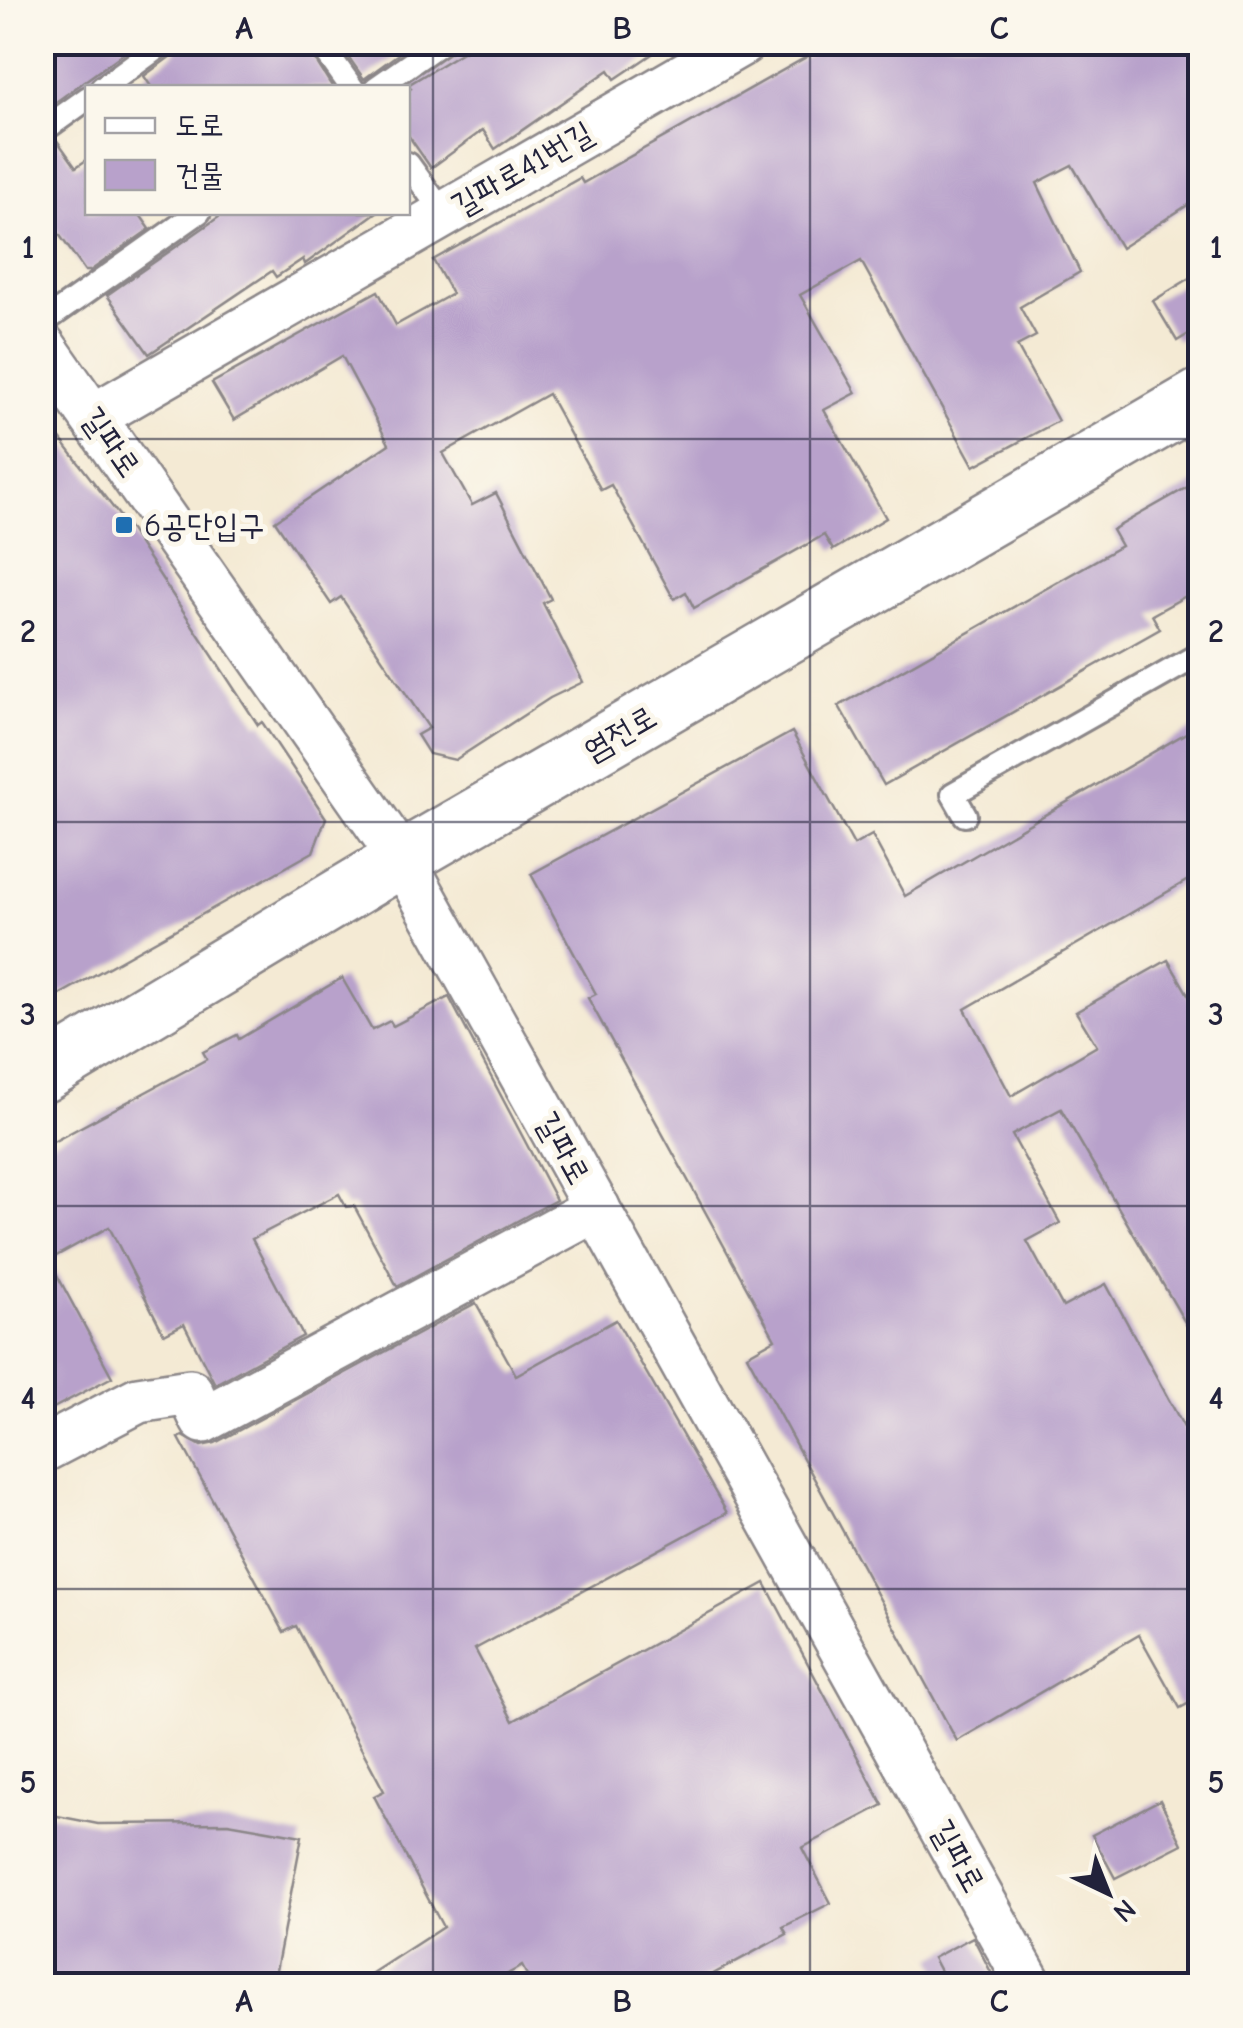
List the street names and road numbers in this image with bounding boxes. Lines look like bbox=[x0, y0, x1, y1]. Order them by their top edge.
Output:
street label: 길파로41번길 bbox=[445, 114, 599, 224]
street label: 길파로 bbox=[74, 400, 148, 484]
street label: 염전로 bbox=[577, 698, 663, 768]
street label: 길파로 bbox=[528, 1105, 598, 1191]
street label: 길파로 bbox=[923, 1813, 993, 1899]

